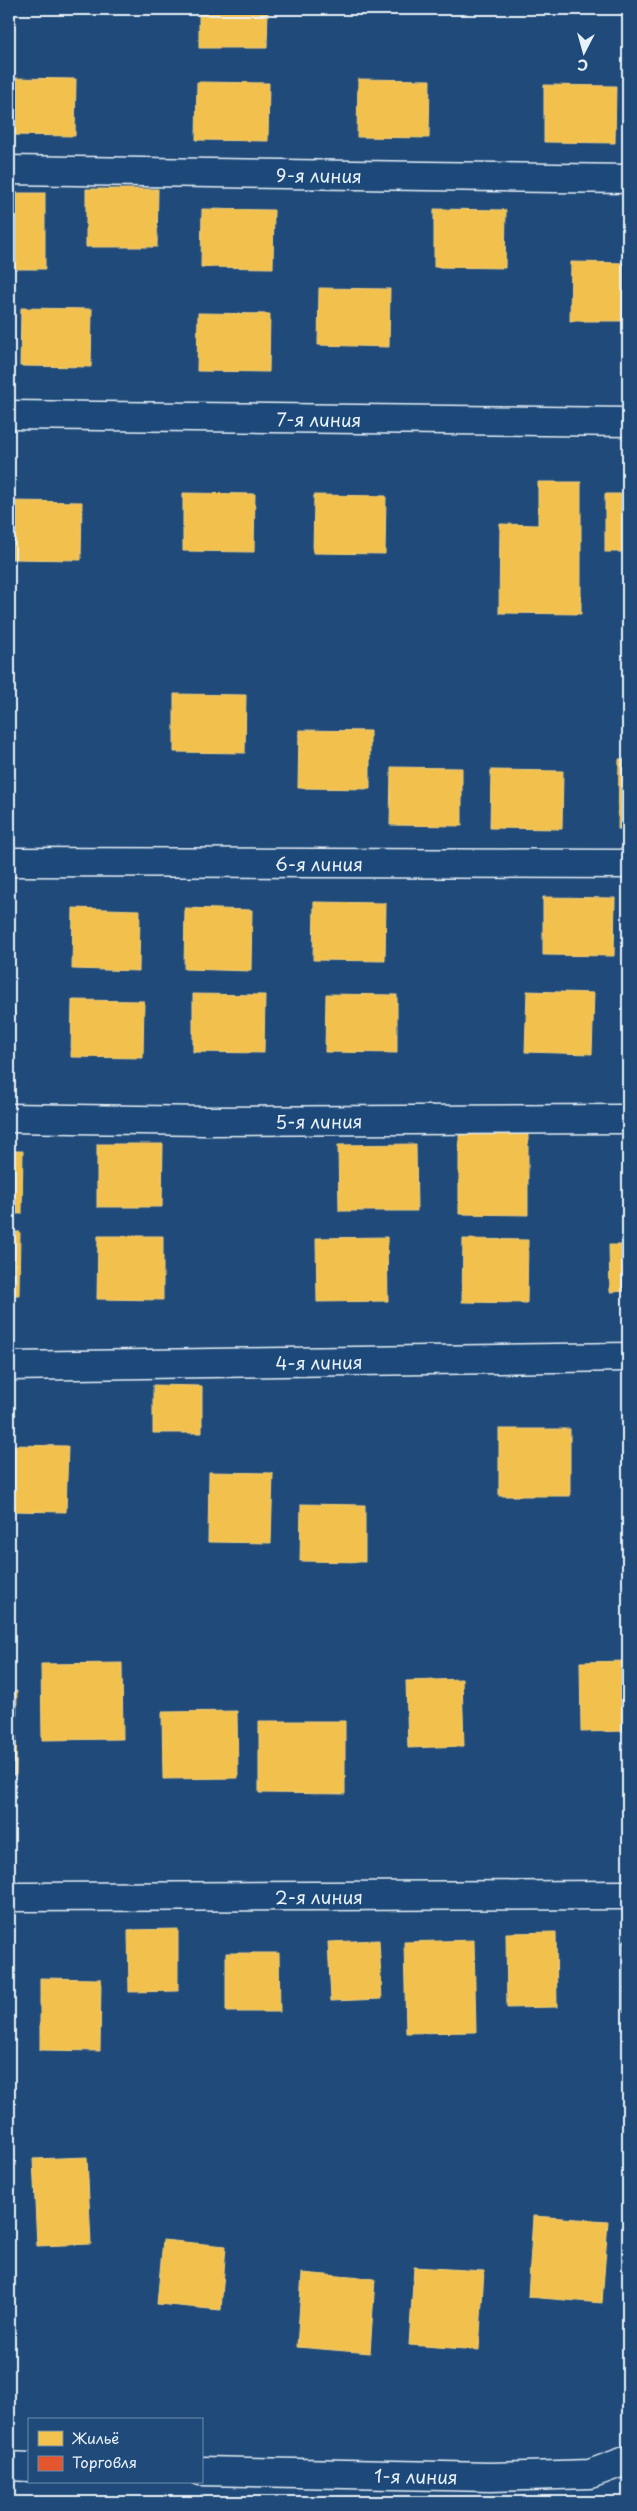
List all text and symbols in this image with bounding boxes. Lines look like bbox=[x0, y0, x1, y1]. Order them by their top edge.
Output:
north arrow bbox=[560, 28, 610, 78]
text: С bbox=[576, 54, 589, 76]
street label: 9-я линия bbox=[276, 160, 362, 189]
street label: 7-я линия bbox=[276, 405, 362, 432]
street label: 6-я линия bbox=[275, 849, 363, 877]
street label: 5-я линия bbox=[275, 1107, 363, 1134]
street label: 4-я линия bbox=[275, 1347, 363, 1376]
street label: 2-я линия bbox=[275, 1882, 363, 1910]
legend bbox=[28, 2418, 202, 2484]
text: Жильё bbox=[71, 2426, 119, 2449]
text: Торговля bbox=[72, 2450, 137, 2473]
street label: 1-я линия bbox=[374, 2461, 458, 2490]

